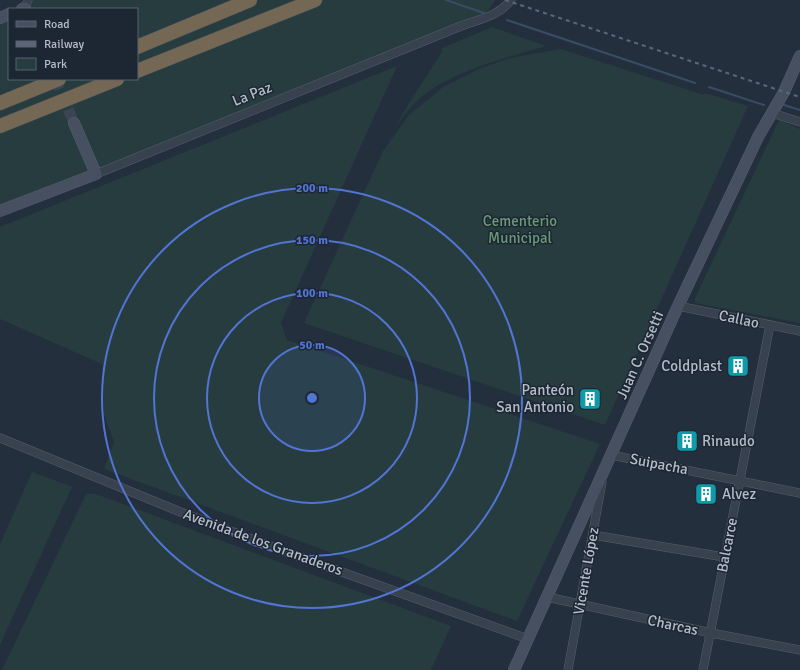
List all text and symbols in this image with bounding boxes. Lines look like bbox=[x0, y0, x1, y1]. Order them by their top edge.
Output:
legend bbox=[8, 8, 138, 80]
text: Road bbox=[44, 17, 70, 32]
text: Railway bbox=[44, 37, 84, 52]
text: Park bbox=[44, 57, 67, 72]
street label: La Paz bbox=[230, 78, 275, 110]
text: 200 m bbox=[296, 181, 328, 196]
park label: Cementerio Municipal bbox=[483, 212, 557, 247]
text: 150 m bbox=[296, 233, 328, 248]
text: 100 m bbox=[296, 286, 328, 301]
street label: Callao bbox=[717, 306, 761, 332]
street label: Juan C. Orsetti bbox=[613, 308, 667, 402]
text: 50 m bbox=[299, 338, 325, 353]
building icon: Coldplast bbox=[725, 353, 751, 379]
place label: Coldplast bbox=[661, 357, 722, 375]
place label: Panteón San Antonio bbox=[496, 381, 574, 416]
building icon: Panteón San Antonio bbox=[577, 386, 603, 412]
centre of rings bbox=[305, 391, 319, 405]
building icon: Rinaudo bbox=[674, 428, 700, 454]
place label: Rinaudo bbox=[702, 432, 755, 450]
street label: Suipacha bbox=[628, 450, 690, 478]
building icon: Alvez bbox=[693, 481, 719, 507]
place label: Alvez bbox=[722, 485, 756, 503]
street label: Avenida de los Granaderos bbox=[181, 505, 346, 579]
street label: Balcarce bbox=[713, 516, 741, 574]
street label: Vicente López bbox=[569, 525, 603, 616]
street label: Charcas bbox=[646, 611, 700, 639]

